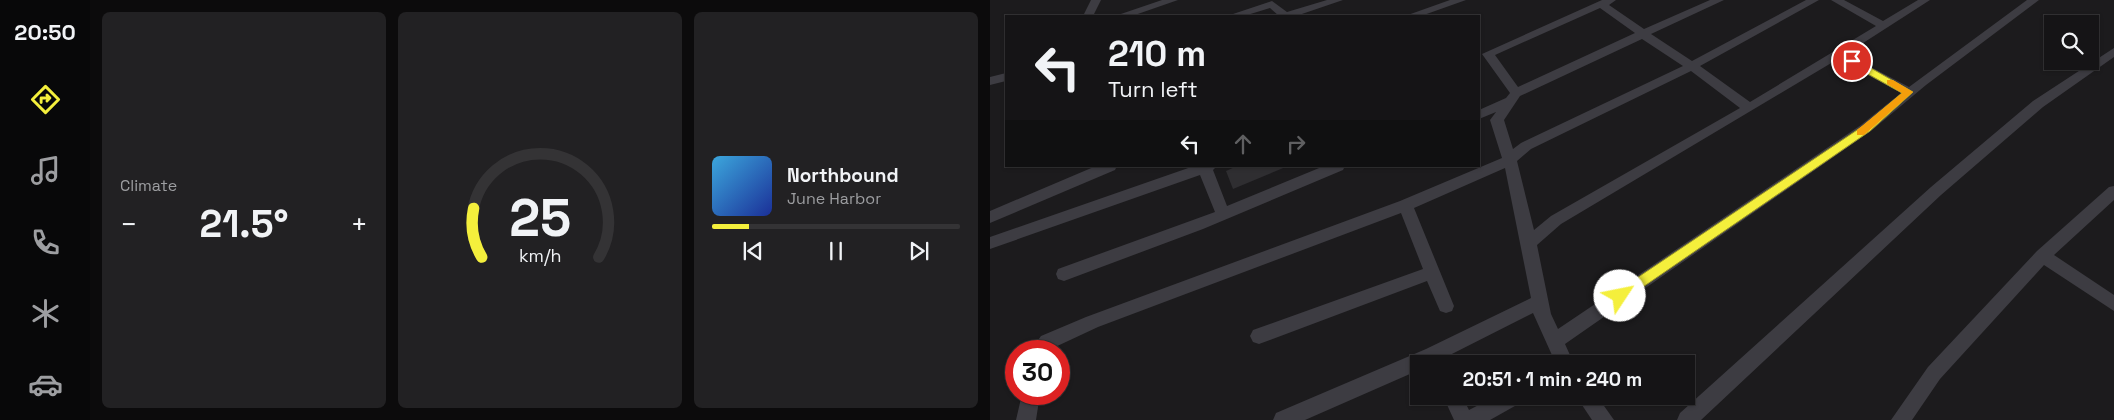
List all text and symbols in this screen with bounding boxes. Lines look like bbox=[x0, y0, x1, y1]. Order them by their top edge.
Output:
map controls bbox=[2044, 15, 2099, 70]
button: search bbox=[2044, 15, 2099, 70]
text: 20:50 bbox=[14, 18, 76, 46]
text: 210 m bbox=[1108, 32, 1206, 76]
icon: left bbox=[1025, 35, 1090, 100]
pin bbox=[1831, 40, 1873, 82]
icon: arrive bbox=[1838, 47, 1866, 75]
text: Turn left bbox=[1108, 75, 1198, 103]
icon: directions bbox=[28, 82, 63, 117]
icon: left bbox=[1176, 130, 1204, 158]
icon: ahead bbox=[1229, 130, 1257, 158]
icon: right bbox=[1282, 130, 1310, 158]
icon: music bbox=[28, 153, 63, 188]
text: Northbound bbox=[787, 163, 899, 188]
text: Climate bbox=[120, 175, 177, 196]
text: 25 bbox=[509, 185, 571, 251]
text: June Harbor bbox=[787, 188, 881, 209]
text: 21.5° bbox=[200, 200, 288, 248]
text: − bbox=[120, 206, 137, 242]
text: + bbox=[351, 206, 368, 242]
icon: phone bbox=[28, 225, 63, 260]
icon: previous bbox=[739, 237, 767, 265]
icon: pause bbox=[822, 237, 850, 265]
icon: next bbox=[905, 237, 933, 265]
text: km/h bbox=[519, 244, 561, 267]
position arrow bbox=[1593, 269, 1645, 321]
icon: climate bbox=[28, 296, 63, 331]
speed limit sign: 30 bbox=[1005, 340, 1070, 405]
icon: car bbox=[28, 367, 63, 402]
text: 20:51 · 1 min · 240 m bbox=[1463, 367, 1642, 392]

